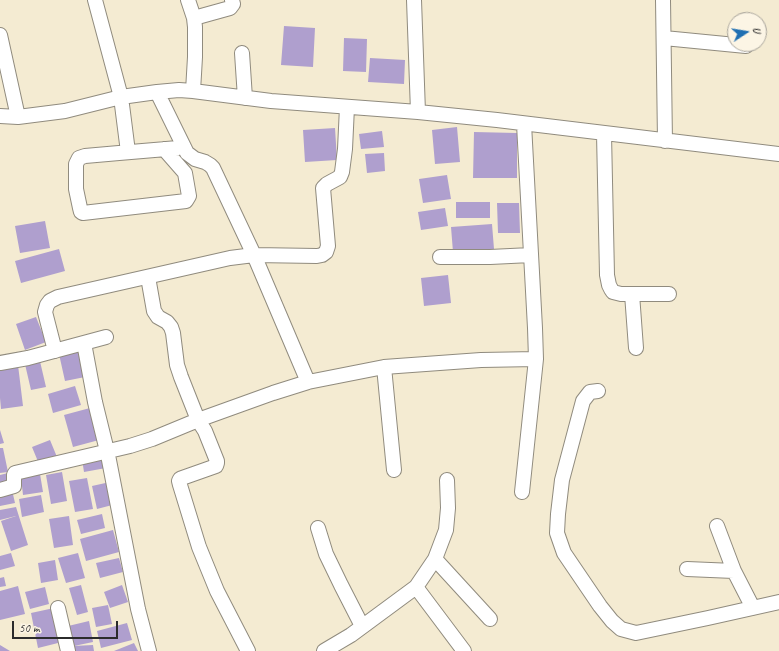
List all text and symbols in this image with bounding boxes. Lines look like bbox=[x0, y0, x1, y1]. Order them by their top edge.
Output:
north arrow bbox=[727, 12, 767, 52]
text: U bbox=[750, 26, 765, 34]
scale bar bbox=[14, 613, 120, 639]
text: 50 m bbox=[19, 620, 39, 636]

